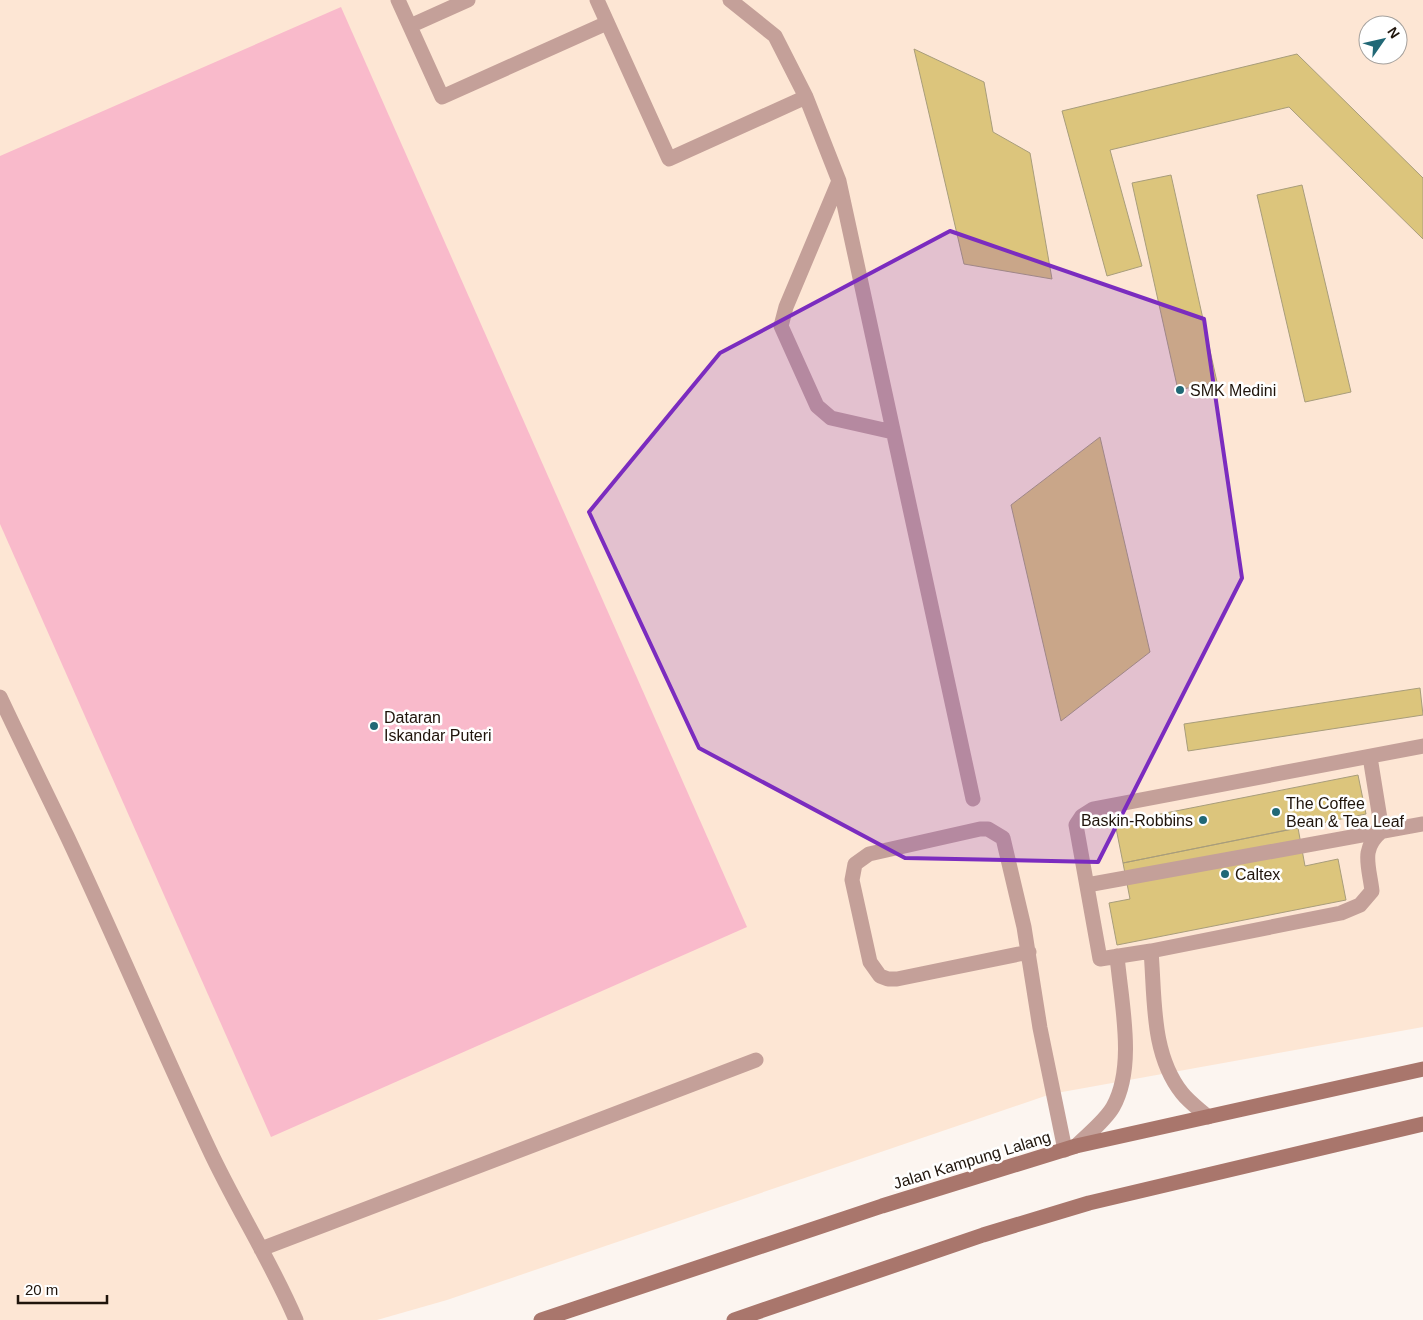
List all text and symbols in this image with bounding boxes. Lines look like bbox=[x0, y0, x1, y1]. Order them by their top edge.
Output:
north arrow bbox=[1358, 15, 1408, 65]
text: N bbox=[1384, 24, 1403, 41]
place label: SMK Medini bbox=[1190, 382, 1276, 399]
marker: SMK Medini bbox=[1174, 384, 1186, 396]
place label: Dataran Iskandar Puteri bbox=[384, 709, 492, 744]
marker: Dataran Iskandar Puteri bbox=[368, 720, 380, 732]
place label: The Coffee Bean & Tea Leaf bbox=[1286, 795, 1405, 830]
marker: The Coffee Bean & Tea Leaf bbox=[1270, 806, 1282, 818]
place label: Baskin-Robbins bbox=[1081, 812, 1193, 829]
marker: Baskin-Robbins bbox=[1197, 814, 1209, 826]
place label: Caltex bbox=[1235, 866, 1280, 883]
marker: Caltex bbox=[1219, 868, 1231, 880]
street label: Jalan Kampung Lalang bbox=[891, 1128, 1053, 1192]
scale bar bbox=[18, 1272, 106, 1304]
text: 20 m bbox=[25, 1281, 58, 1298]

